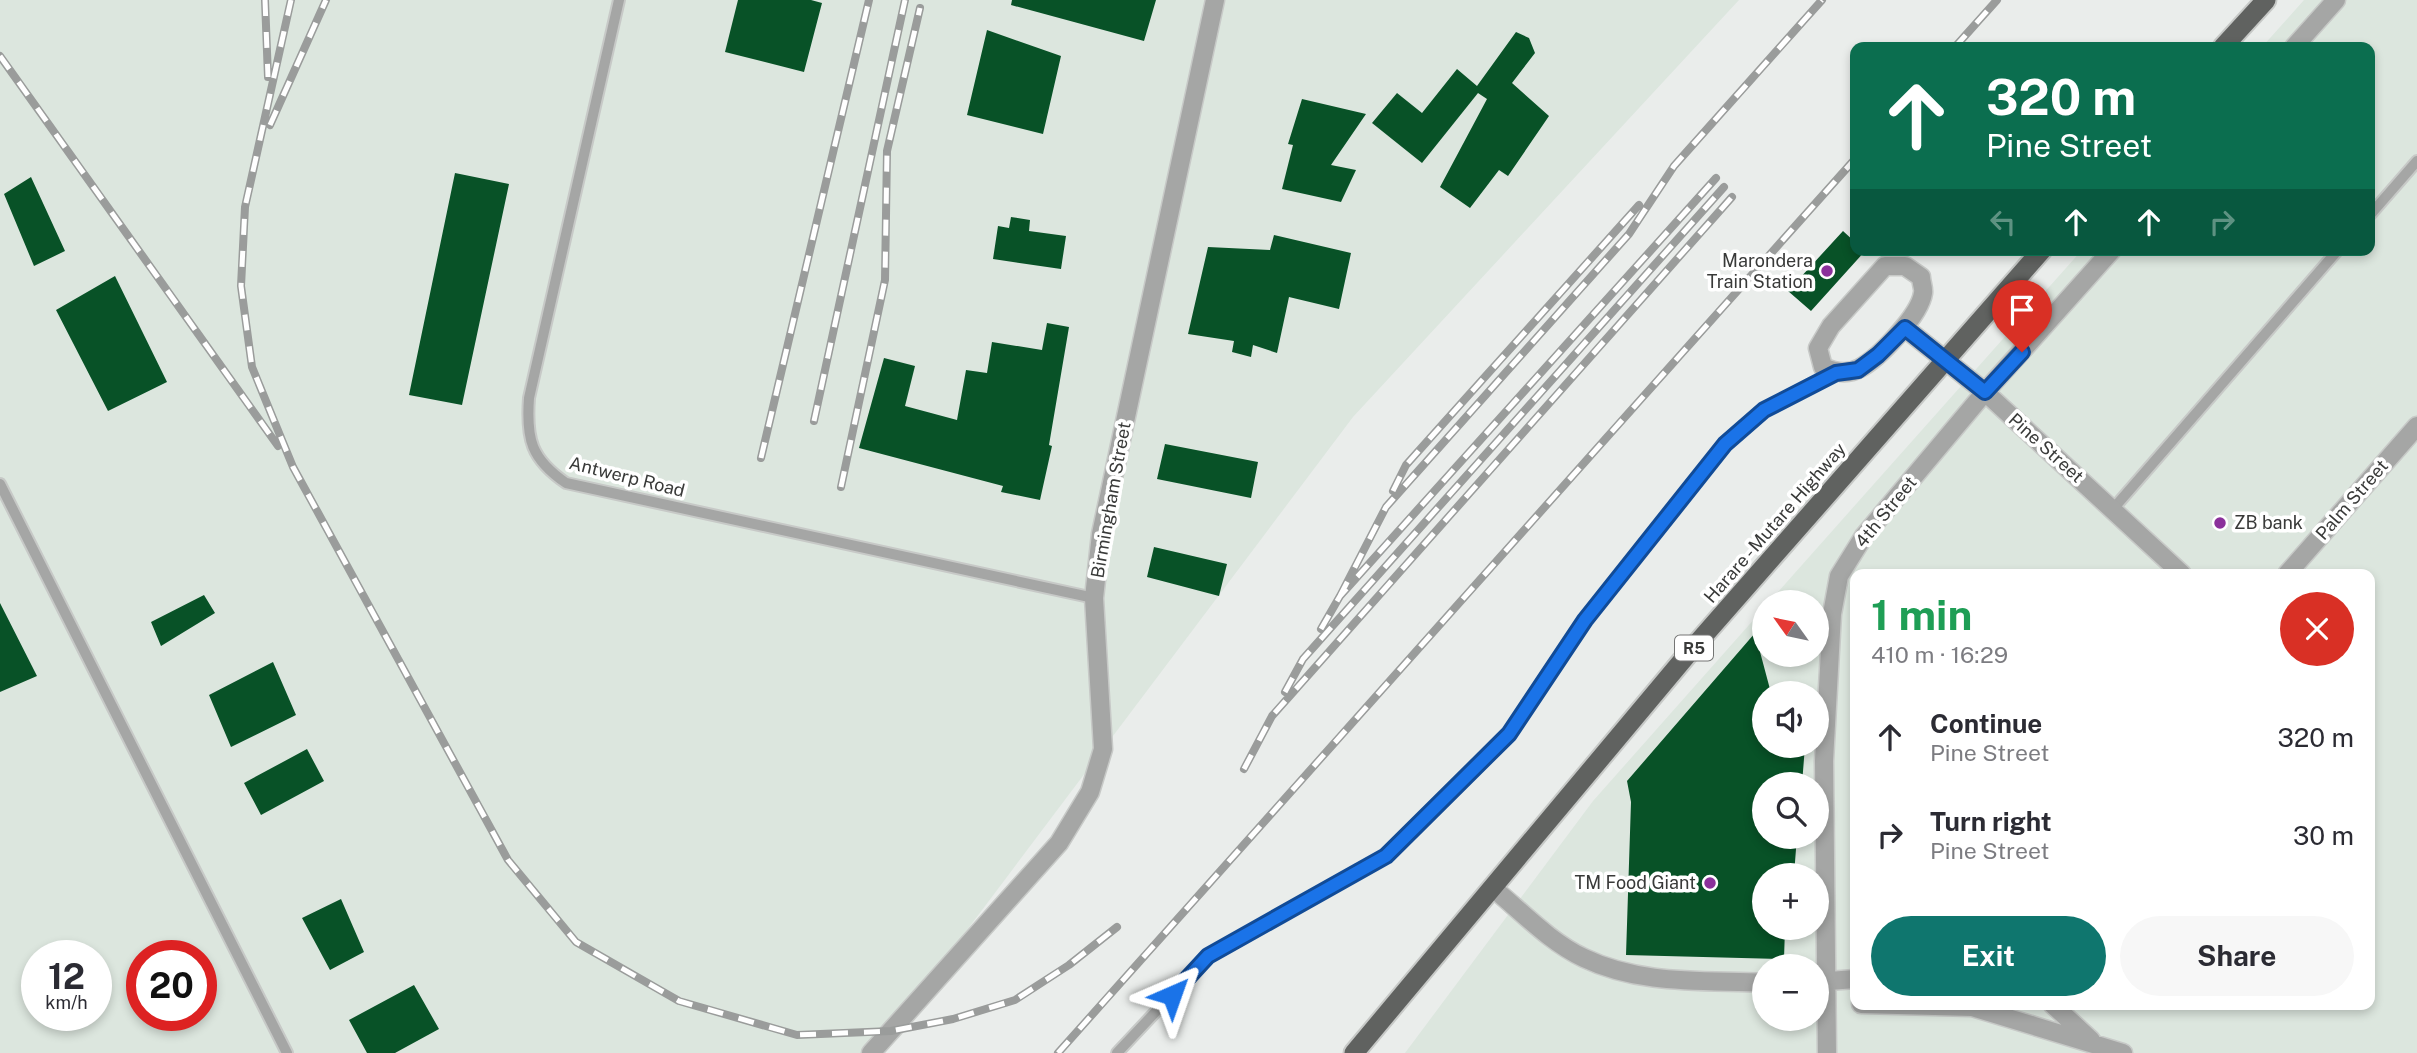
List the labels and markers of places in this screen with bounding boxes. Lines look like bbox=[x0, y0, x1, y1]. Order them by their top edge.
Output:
place label: Marondera Train Station bbox=[1707, 250, 1813, 292]
marker: Marondera Train Station bbox=[1819, 263, 1835, 279]
pin bbox=[1992, 280, 2052, 352]
place label: ZB bank bbox=[2234, 512, 2303, 533]
marker: ZB bank bbox=[2212, 515, 2228, 531]
place label: TM Food Giant bbox=[1575, 872, 1696, 893]
marker: TM Food Giant bbox=[1702, 875, 1718, 891]

